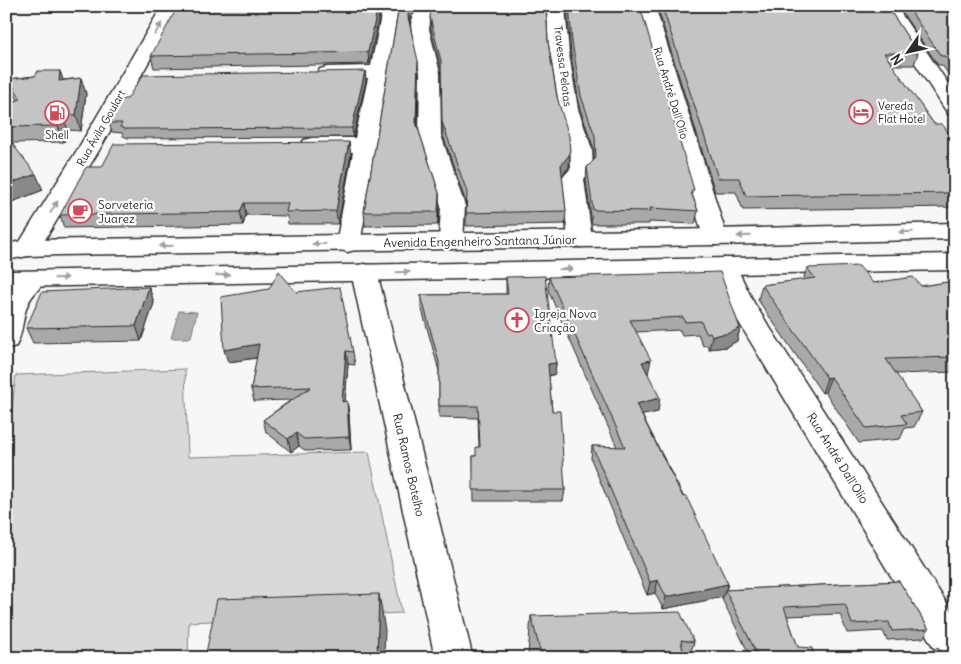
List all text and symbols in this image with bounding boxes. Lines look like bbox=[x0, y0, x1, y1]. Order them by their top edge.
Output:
one-way arrow bbox=[154, 23, 163, 36]
street label: Travessa Pelotas bbox=[551, 25, 575, 107]
north arrow bbox=[884, 28, 934, 78]
street label: Rua André Dall'Olio bbox=[650, 45, 692, 141]
text: N bbox=[887, 50, 907, 68]
street label: Rua Ávila Goulart bbox=[73, 87, 129, 169]
hotel icon: Vereda Flat Hotel bbox=[848, 99, 874, 125]
place label: Vereda Flat Hotel bbox=[878, 99, 925, 126]
fuel station icon: Shell bbox=[44, 100, 70, 126]
place label: Shell bbox=[45, 128, 69, 142]
place label: Sorveteria Juarez bbox=[98, 197, 154, 226]
cafe icon: Sorveteria Juarez bbox=[67, 198, 93, 224]
one-way arrow bbox=[50, 200, 59, 213]
one-way arrow bbox=[898, 228, 914, 236]
street label: Avenida Engenheiro Santana Júnior bbox=[383, 232, 577, 250]
one-way arrow bbox=[735, 233, 751, 241]
one-way arrow bbox=[310, 240, 326, 248]
one-way arrow bbox=[157, 242, 173, 250]
one-way arrow bbox=[558, 265, 574, 273]
one-way arrow bbox=[395, 267, 411, 275]
one-way arrow bbox=[215, 271, 231, 279]
one-way arrow bbox=[53, 274, 69, 282]
place label: Igreja Nova Criação bbox=[534, 306, 597, 335]
church icon: Igreja Nova Criação bbox=[504, 307, 530, 333]
street label: Rua André Dall'Olio bbox=[804, 410, 872, 506]
street label: Rua Ramos Botelho bbox=[390, 412, 428, 518]

